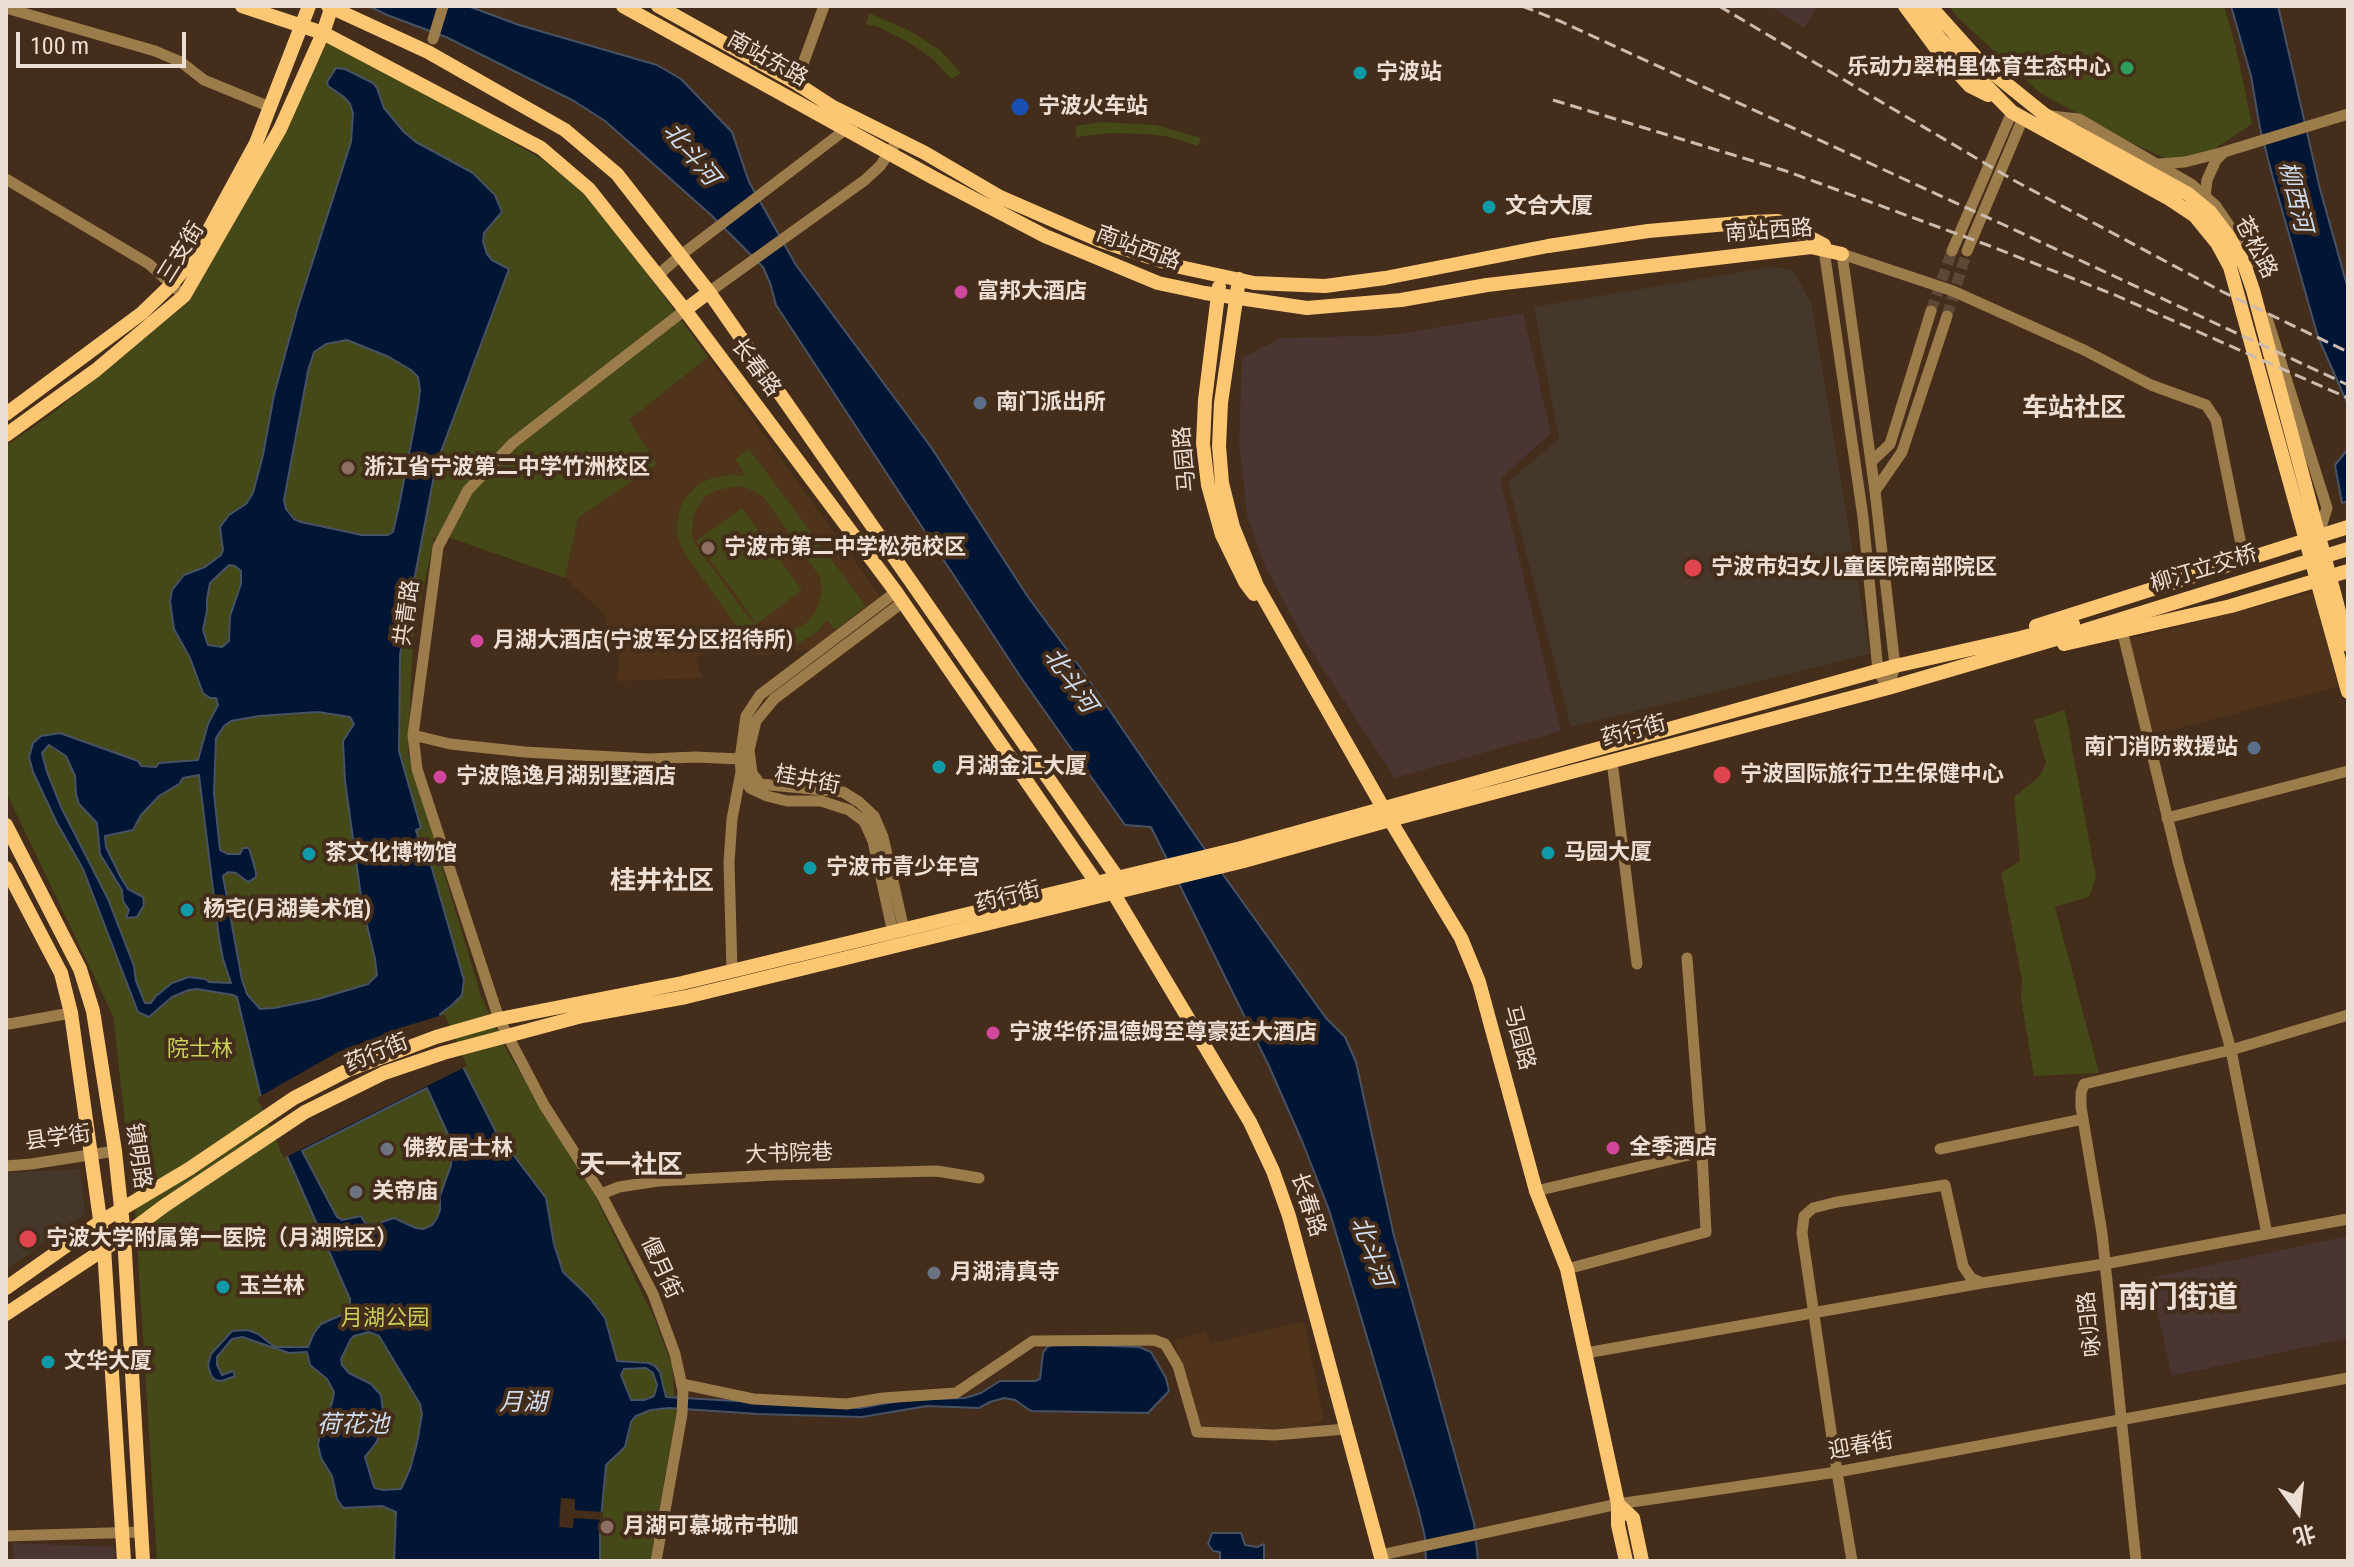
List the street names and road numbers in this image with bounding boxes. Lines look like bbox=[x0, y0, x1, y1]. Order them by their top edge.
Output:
street label: 南站东路 bbox=[722, 27, 812, 93]
street label: 苍松路 bbox=[2228, 213, 2282, 283]
street label: 南站西路 bbox=[1724, 216, 1814, 248]
street label: 三支街 bbox=[153, 218, 211, 288]
street label: 南站西路 bbox=[1092, 222, 1184, 276]
street label: 长春路 bbox=[725, 334, 785, 402]
street label: 马园路 bbox=[1170, 425, 1202, 493]
street label: 柳汀立交桥 bbox=[2148, 541, 2260, 599]
street label: 共青路 bbox=[390, 578, 426, 648]
street label: 药行街 bbox=[1599, 711, 1669, 753]
street label: 桂井街 bbox=[772, 762, 842, 800]
street label: 药行街 bbox=[973, 877, 1043, 919]
street label: 马园路 bbox=[1497, 1003, 1539, 1073]
street label: 药行街 bbox=[341, 1029, 413, 1079]
street label: 县学街 bbox=[23, 1121, 93, 1157]
street label: 镇明路 bbox=[119, 1121, 155, 1191]
street label: 大书院巷 bbox=[745, 1140, 833, 1170]
street label: 长春路 bbox=[1284, 1170, 1330, 1240]
street label: 偃月街 bbox=[634, 1233, 686, 1303]
street label: 咏归路 bbox=[2074, 1290, 2108, 1358]
street label: 迎春街 bbox=[1826, 1428, 1896, 1466]

